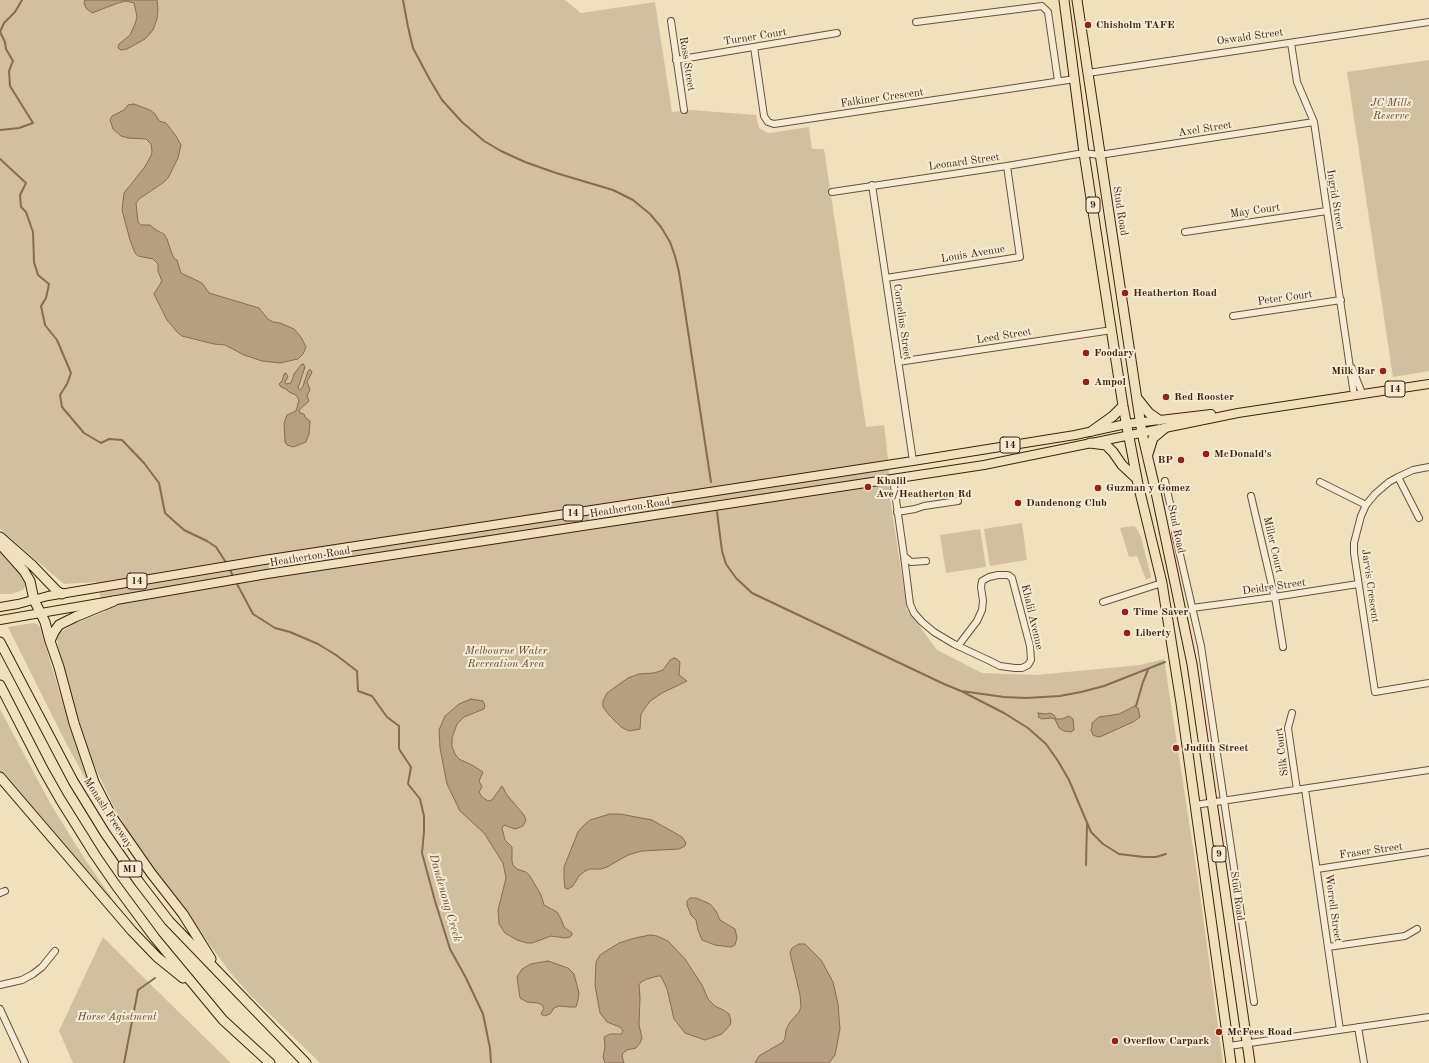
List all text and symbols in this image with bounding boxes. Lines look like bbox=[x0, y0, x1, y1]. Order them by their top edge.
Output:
place label: Chisholm TAFE bbox=[1096, 18, 1175, 32]
marker: Chisholm TAFE bbox=[1083, 20, 1093, 30]
street label: Turner Court bbox=[722, 25, 788, 49]
street label: Oswald Street bbox=[1216, 26, 1284, 48]
street label: Ross Street bbox=[676, 36, 698, 92]
street label: Falkiner Crescent bbox=[840, 86, 924, 110]
park label: JC Mills Reserve bbox=[1371, 96, 1411, 122]
street label: Axel Street bbox=[1177, 118, 1233, 140]
street label: Leonard Street bbox=[928, 150, 1000, 174]
street label: Ingrid Street bbox=[1324, 169, 1346, 231]
street label: Stud Road bbox=[1110, 185, 1130, 237]
road number: 9 bbox=[1086, 197, 1100, 213]
street label: May Court bbox=[1229, 201, 1281, 221]
street label: Louis Avenue bbox=[940, 242, 1006, 266]
street label: Cornelius Street bbox=[890, 283, 914, 361]
place label: Heatherton Road bbox=[1133, 286, 1217, 300]
marker: Heatherton Road bbox=[1120, 288, 1130, 298]
street label: Peter Court bbox=[1257, 288, 1313, 308]
street label: Leed Street bbox=[976, 325, 1032, 347]
place label: Foodary bbox=[1094, 346, 1134, 360]
marker: Foodary bbox=[1081, 348, 1091, 358]
place label: Milk Bar bbox=[1331, 364, 1375, 378]
marker: Milk Bar bbox=[1378, 366, 1388, 376]
place label: Ampol bbox=[1094, 375, 1126, 389]
marker: Ampol bbox=[1081, 377, 1091, 387]
road number: 14 bbox=[1385, 381, 1405, 397]
place label: Red Rooster bbox=[1174, 390, 1234, 404]
marker: Red Rooster bbox=[1161, 392, 1171, 402]
road number: 14 bbox=[1000, 437, 1020, 453]
place label: McDonald's bbox=[1214, 447, 1272, 461]
marker: McDonald's bbox=[1201, 449, 1211, 459]
place label: BP bbox=[1157, 453, 1173, 467]
marker: BP bbox=[1176, 455, 1186, 465]
place label: Khalil Ave/Heatherton Rd bbox=[876, 474, 971, 500]
place label: Guzman y Gomez bbox=[1106, 481, 1190, 495]
marker: Khalil Ave/Heatherton Rd bbox=[863, 482, 873, 492]
marker: Guzman y Gomez bbox=[1093, 483, 1103, 493]
street label: Heatherton Road bbox=[589, 495, 671, 521]
place label: Dandenong Club bbox=[1026, 496, 1107, 510]
marker: Dandenong Club bbox=[1013, 498, 1023, 508]
street label: Stud Road bbox=[1164, 503, 1188, 555]
road number: 14 bbox=[563, 505, 583, 521]
street label: Miller Court bbox=[1260, 515, 1286, 575]
street label: Heatherton Road bbox=[269, 544, 351, 570]
street label: Jarvis Crescent bbox=[1358, 548, 1382, 624]
road number: 14 bbox=[127, 573, 147, 589]
street label: Deidre Street bbox=[1241, 576, 1307, 598]
street label: Khalil Avenue bbox=[1018, 583, 1046, 651]
place label: Time Saver bbox=[1133, 605, 1188, 619]
marker: Time Saver bbox=[1120, 607, 1130, 617]
place label: Liberty bbox=[1135, 626, 1171, 640]
marker: Liberty bbox=[1122, 628, 1132, 638]
park label: Melbourne Water Recreation Area bbox=[465, 644, 547, 670]
street label: Silk Court bbox=[1272, 727, 1292, 777]
place label: Judith Street bbox=[1184, 741, 1248, 755]
marker: Judith Street bbox=[1171, 743, 1181, 753]
street label: Monash Freeway bbox=[80, 775, 136, 851]
street label: Fraser Street bbox=[1338, 840, 1404, 862]
road number: 9 bbox=[1212, 846, 1226, 862]
water label: Dandenong Creek bbox=[426, 852, 464, 944]
road number: M1 bbox=[118, 861, 142, 877]
street label: Stud Road bbox=[1227, 870, 1247, 922]
street label: Worrell Street bbox=[1322, 873, 1344, 943]
park label: Horse Agistment bbox=[77, 1010, 157, 1024]
place label: McFees Road bbox=[1227, 1025, 1292, 1039]
marker: McFees Road bbox=[1214, 1027, 1224, 1037]
place label: Overflow Carpark bbox=[1123, 1034, 1209, 1048]
marker: Overflow Carpark bbox=[1110, 1036, 1120, 1046]

